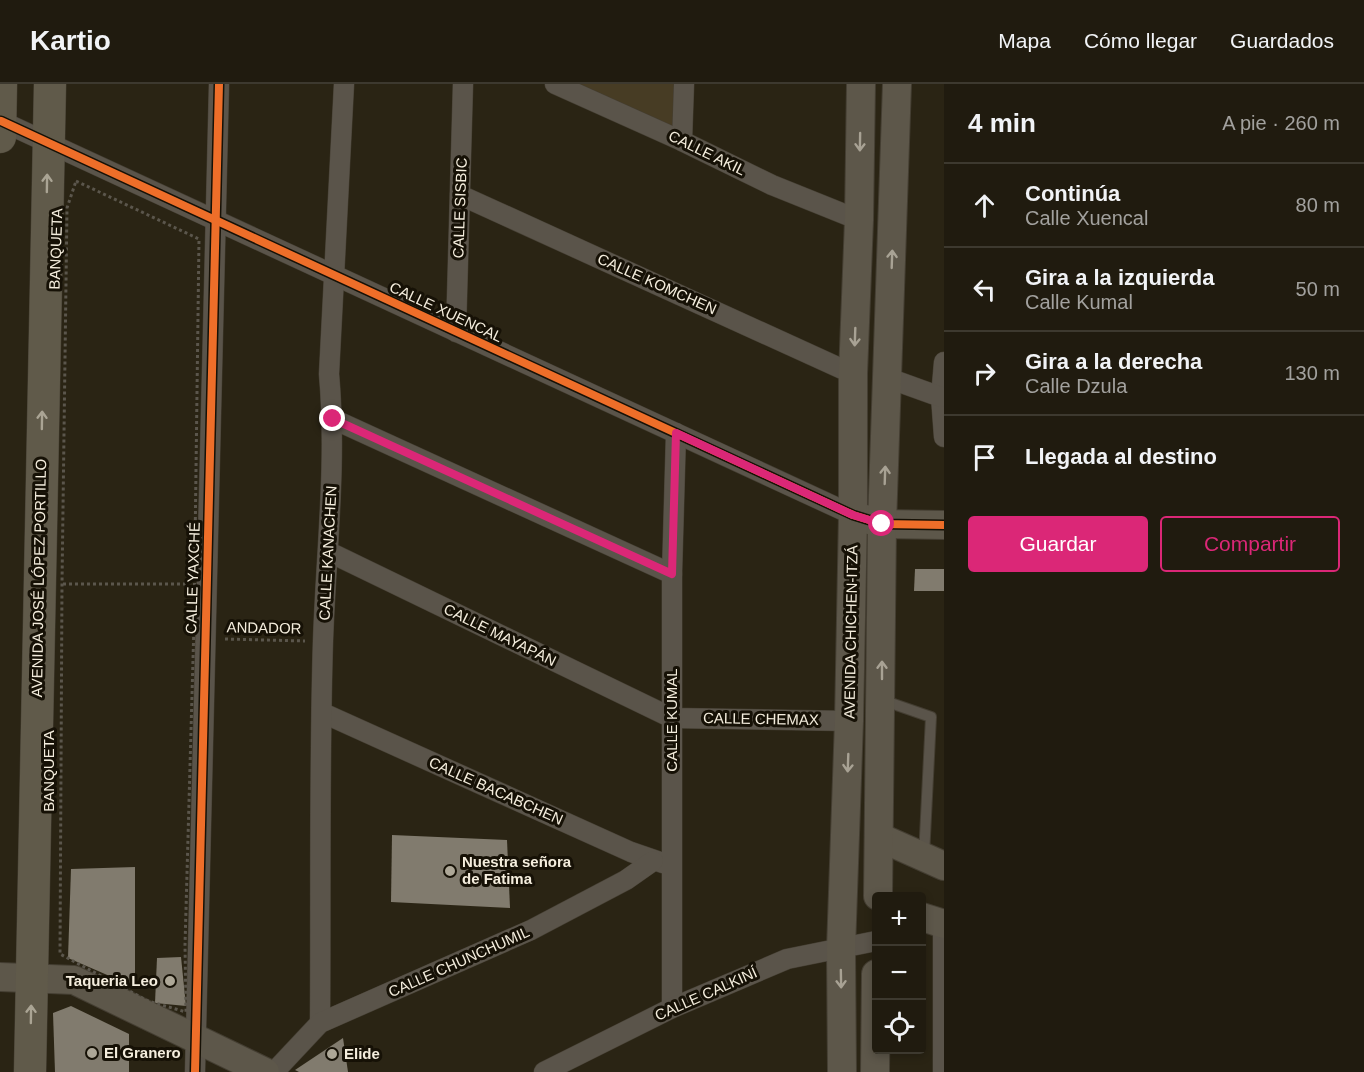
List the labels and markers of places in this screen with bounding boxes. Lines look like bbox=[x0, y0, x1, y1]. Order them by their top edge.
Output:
place label: Nuestra señora de Fatima bbox=[462, 853, 572, 887]
marker: Nuestra señora de Fatima bbox=[443, 864, 457, 878]
place label: Taqueria Leo bbox=[66, 972, 158, 989]
marker: Taqueria Leo bbox=[163, 974, 177, 988]
place label: El Granero bbox=[104, 1044, 181, 1061]
place label: Elide bbox=[344, 1045, 380, 1062]
marker: El Granero bbox=[85, 1046, 99, 1060]
marker: Elide bbox=[325, 1047, 339, 1061]

